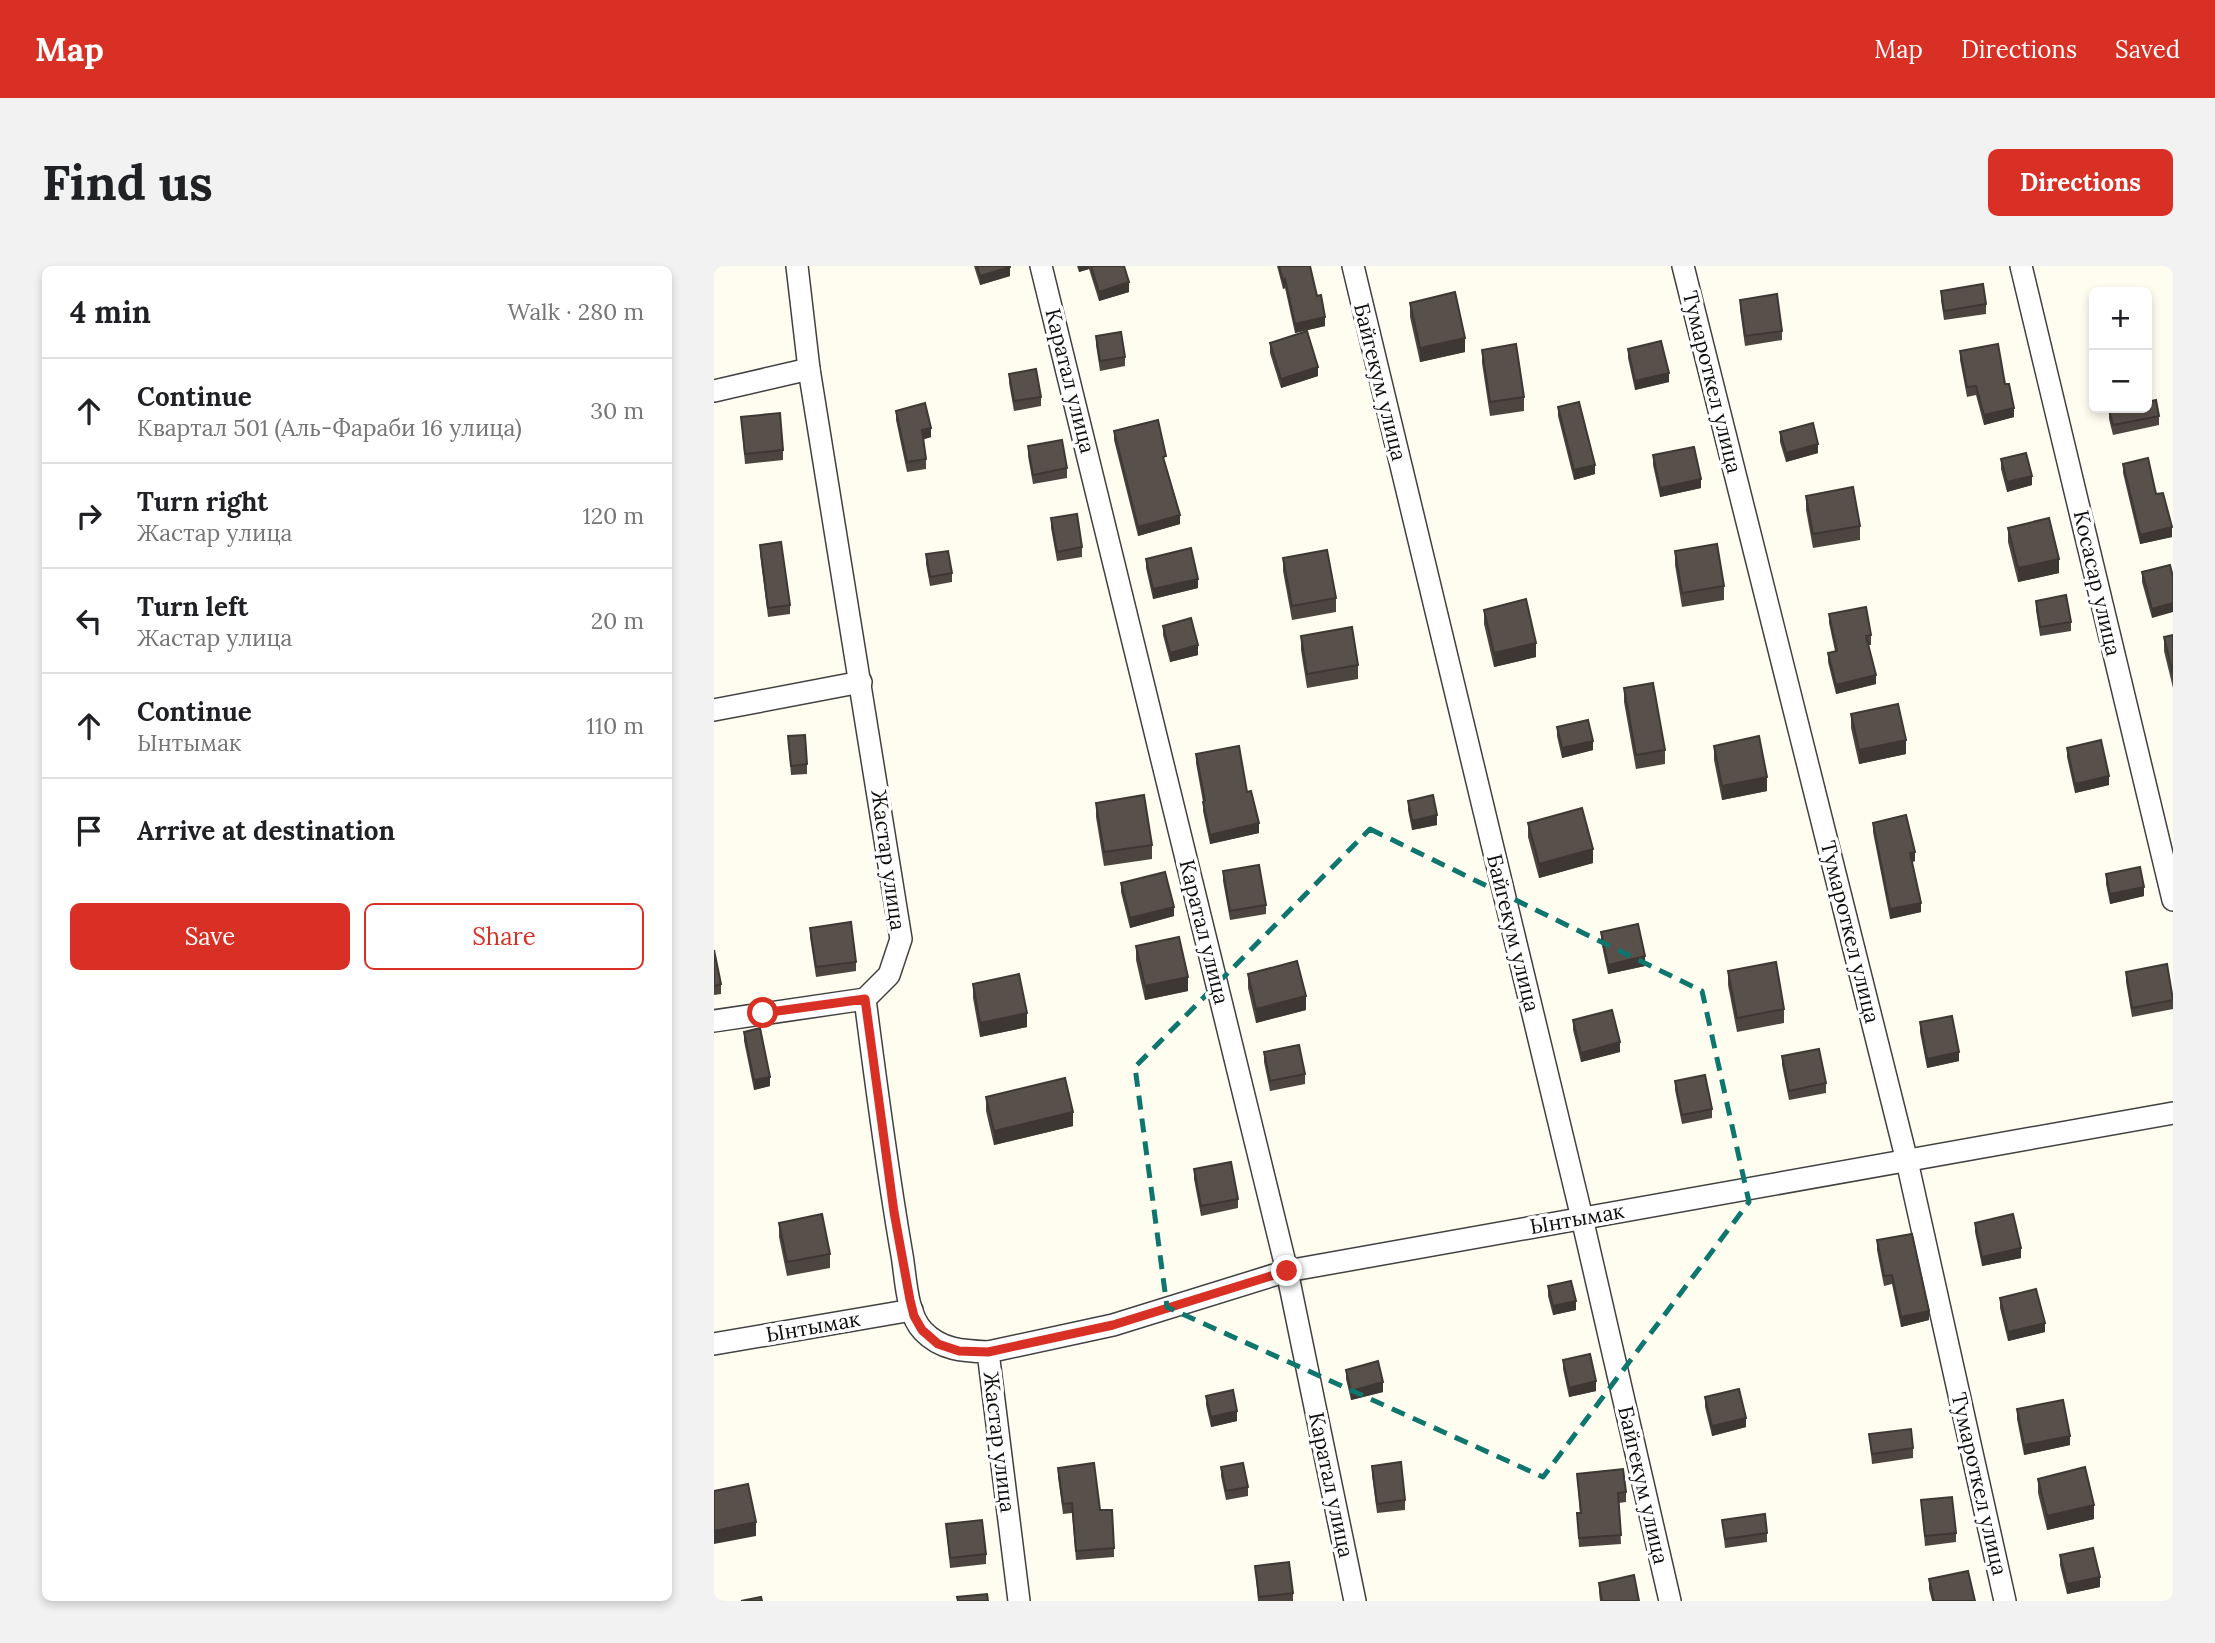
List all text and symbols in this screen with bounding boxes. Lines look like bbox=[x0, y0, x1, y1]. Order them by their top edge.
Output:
text: Map bbox=[35, 28, 104, 70]
text: Map bbox=[1874, 34, 1923, 65]
text: Directions bbox=[1961, 34, 2077, 65]
text: Saved bbox=[2115, 34, 2180, 65]
button: Directions bbox=[1988, 149, 2173, 216]
text: Find us bbox=[42, 151, 213, 213]
map controls bbox=[2089, 287, 2152, 413]
button: + bbox=[2089, 287, 2152, 350]
street label: Тумароткел улица bbox=[1677, 288, 1748, 476]
text: 4 min bbox=[70, 293, 151, 331]
text: Walk · 280 m bbox=[508, 297, 644, 326]
street label: Байгекум улица bbox=[1348, 300, 1413, 464]
street label: Каратал улица bbox=[1039, 306, 1102, 456]
button: − bbox=[2089, 350, 2152, 413]
text: Continue bbox=[137, 380, 252, 413]
icon: ahead bbox=[70, 392, 108, 430]
text: 30 m bbox=[590, 396, 644, 425]
text: Квартал 501 (Аль-Фараби 16 улица) bbox=[137, 413, 522, 442]
text: Turn right bbox=[137, 485, 268, 518]
icon: right bbox=[70, 497, 108, 535]
text: 120 m bbox=[582, 501, 644, 530]
street label: Косасар улица bbox=[2068, 507, 2127, 659]
text: Жастар улица bbox=[137, 518, 292, 547]
text: Turn left bbox=[137, 590, 248, 623]
icon: left bbox=[70, 602, 108, 640]
text: 20 m bbox=[591, 606, 644, 635]
text: Жастар улица bbox=[137, 623, 292, 652]
text: Continue bbox=[137, 695, 252, 728]
icon: ahead bbox=[70, 707, 108, 745]
text: 110 m bbox=[586, 711, 644, 740]
text: Ынтымак bbox=[137, 728, 241, 757]
street label: Жастар улица bbox=[865, 788, 912, 932]
icon: arrive bbox=[70, 812, 108, 850]
text: Arrive at destination bbox=[137, 814, 395, 847]
street label: Тумароткел улица bbox=[1815, 838, 1886, 1026]
street label: Байгекум улица bbox=[1481, 851, 1546, 1015]
street label: Каратал улица bbox=[1173, 857, 1236, 1007]
button: Save bbox=[70, 903, 350, 970]
button: Share bbox=[364, 903, 644, 970]
route start bbox=[747, 997, 778, 1028]
street label: Ынтымак bbox=[1528, 1197, 1627, 1240]
route end bbox=[1271, 1255, 1302, 1286]
street label: Ынтымак bbox=[764, 1305, 863, 1348]
street label: Жастар улица bbox=[977, 1370, 1022, 1514]
street label: Тумароткел улица bbox=[1945, 1390, 2014, 1578]
street label: Байгекум улица bbox=[1612, 1403, 1675, 1567]
street label: Каратал улица bbox=[1303, 1410, 1360, 1560]

